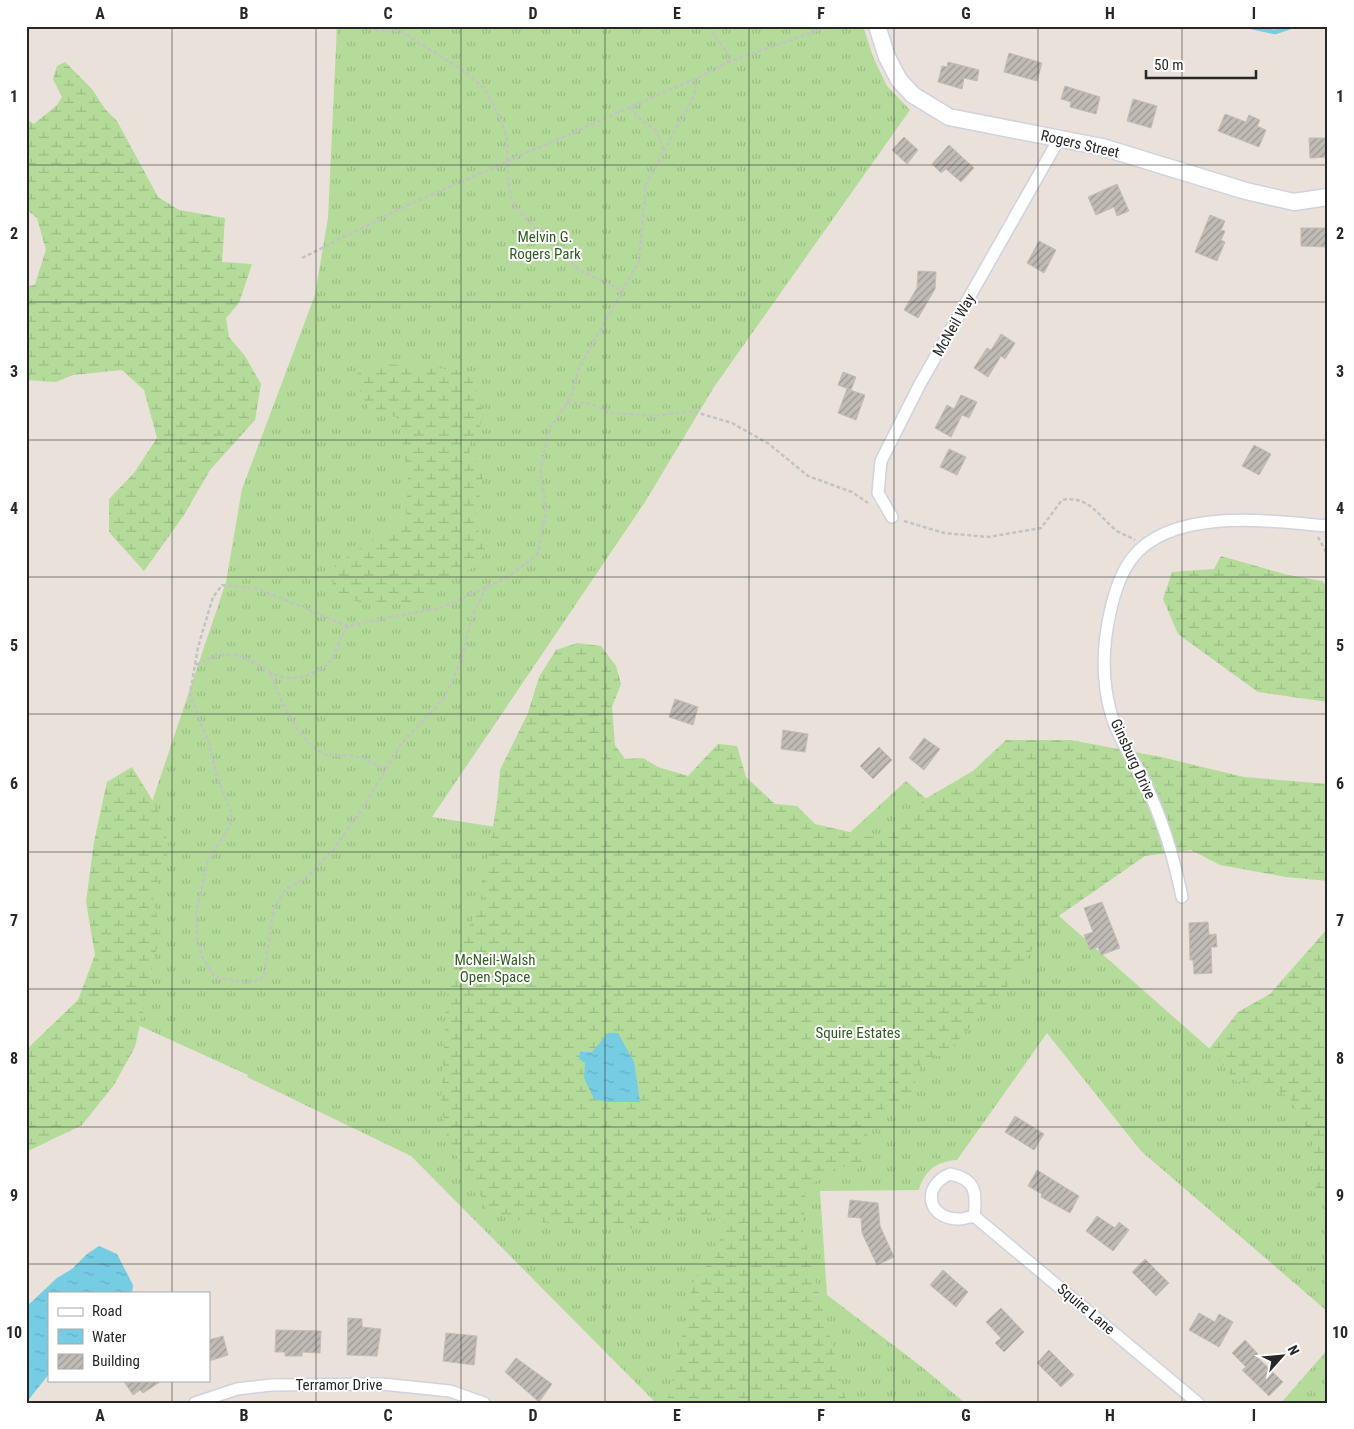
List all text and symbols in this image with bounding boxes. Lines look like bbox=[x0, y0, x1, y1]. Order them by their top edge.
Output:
text: A bbox=[95, 4, 105, 23]
text: B bbox=[240, 4, 249, 23]
text: C bbox=[383, 4, 393, 23]
text: D bbox=[528, 4, 538, 23]
text: E bbox=[673, 4, 681, 23]
text: F bbox=[817, 4, 825, 23]
text: G bbox=[961, 4, 971, 23]
text: H bbox=[1105, 4, 1115, 23]
text: I bbox=[1252, 4, 1256, 23]
scale bar bbox=[1146, 48, 1256, 80]
text: 50 m bbox=[1154, 56, 1184, 74]
text: 1 bbox=[10, 87, 18, 106]
text: 1 bbox=[1336, 87, 1344, 106]
street label: Rogers Street bbox=[1039, 126, 1121, 162]
text: 2 bbox=[10, 224, 18, 243]
text: 2 bbox=[1336, 224, 1344, 243]
park label: Melvin G. Rogers Park bbox=[509, 228, 581, 263]
street label: McNeil Way bbox=[929, 290, 979, 360]
text: 3 bbox=[10, 362, 18, 381]
text: 3 bbox=[1336, 362, 1344, 381]
text: 4 bbox=[10, 499, 18, 518]
text: 4 bbox=[1336, 499, 1344, 518]
text: 5 bbox=[10, 636, 18, 655]
text: 5 bbox=[1336, 636, 1344, 655]
street label: Ginsburg Drive bbox=[1107, 716, 1159, 802]
text: 6 bbox=[10, 774, 18, 793]
text: 6 bbox=[1336, 774, 1344, 793]
text: 7 bbox=[10, 911, 18, 930]
text: 7 bbox=[1336, 911, 1344, 930]
park label: McNeil-Walsh Open Space bbox=[454, 951, 536, 986]
park label: Squire Estates bbox=[815, 1024, 901, 1042]
text: 8 bbox=[10, 1049, 18, 1068]
text: 8 bbox=[1336, 1049, 1344, 1068]
text: 9 bbox=[10, 1186, 18, 1205]
text: 9 bbox=[1336, 1186, 1344, 1205]
street label: Squire Lane bbox=[1054, 1280, 1118, 1338]
legend bbox=[48, 1292, 210, 1382]
text: Road bbox=[92, 1302, 122, 1320]
text: 10 bbox=[6, 1323, 22, 1342]
text: 10 bbox=[1332, 1323, 1348, 1342]
text: Water bbox=[92, 1328, 127, 1346]
north arrow bbox=[1256, 1332, 1306, 1382]
text: N bbox=[1285, 1343, 1303, 1358]
text: Building bbox=[92, 1352, 140, 1370]
street label: Terramor Drive bbox=[296, 1376, 382, 1394]
text: A bbox=[95, 1406, 105, 1425]
text: B bbox=[240, 1406, 249, 1425]
text: C bbox=[383, 1406, 393, 1425]
text: D bbox=[528, 1406, 538, 1425]
text: E bbox=[673, 1406, 681, 1425]
text: F bbox=[817, 1406, 825, 1425]
text: G bbox=[961, 1406, 971, 1425]
text: H bbox=[1105, 1406, 1115, 1425]
text: I bbox=[1252, 1406, 1256, 1425]

